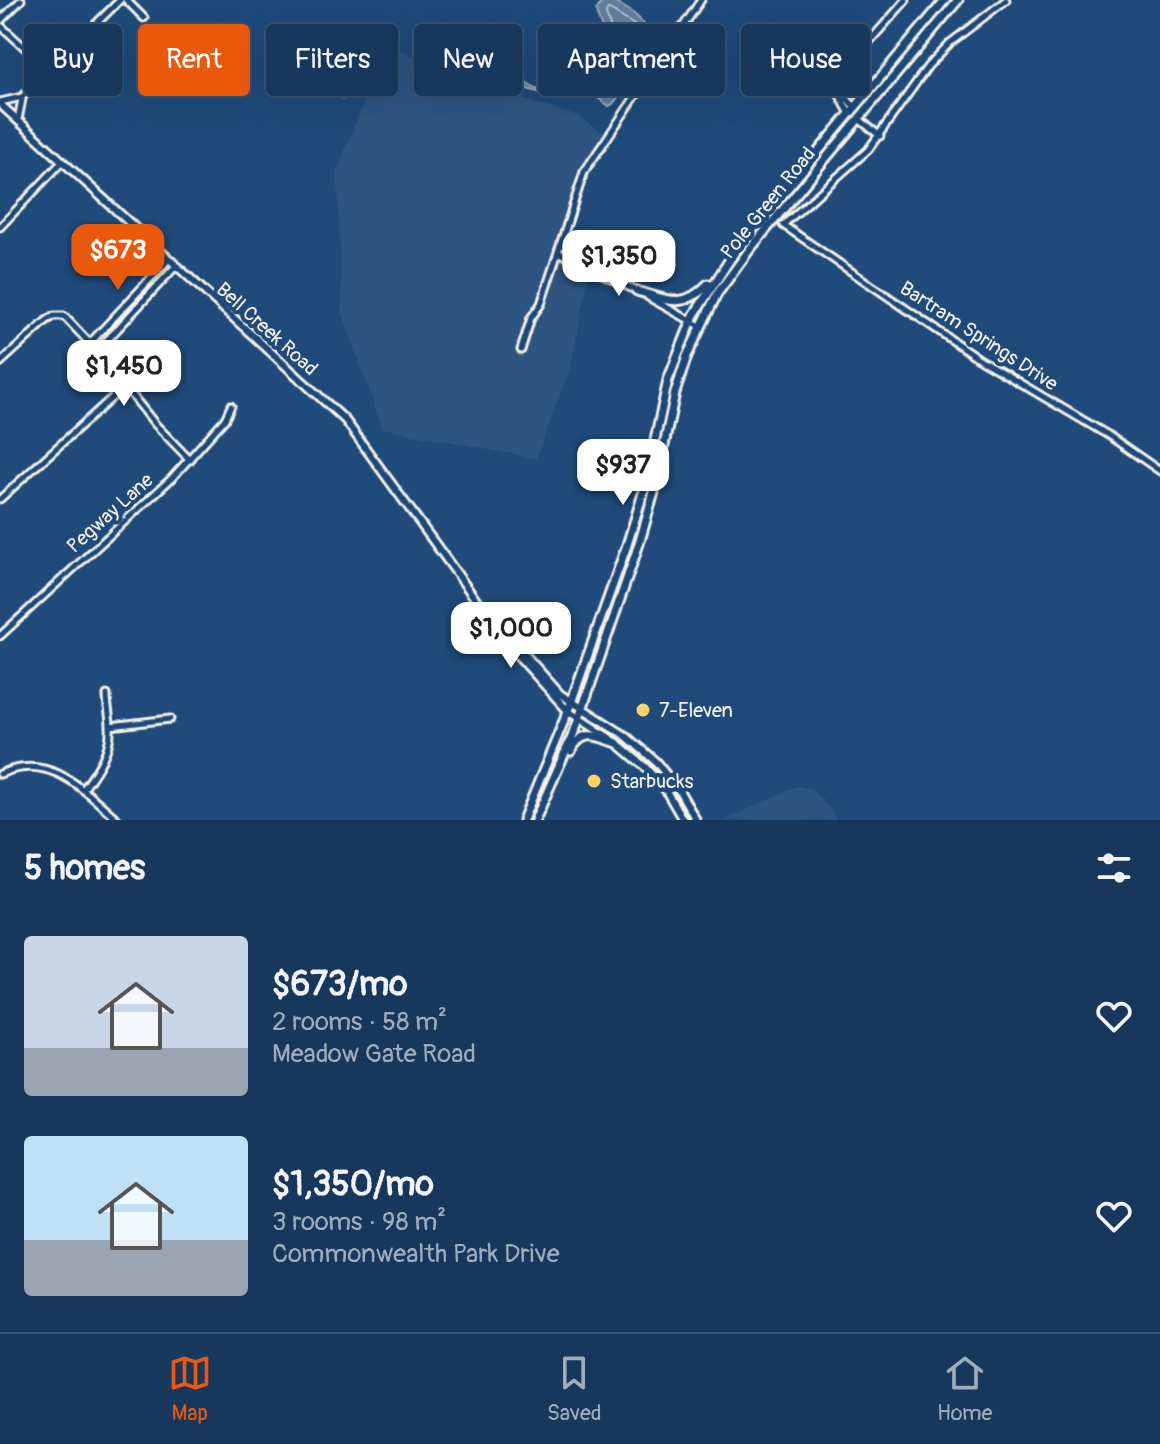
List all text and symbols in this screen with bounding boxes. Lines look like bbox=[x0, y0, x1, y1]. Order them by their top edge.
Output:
chip: Buy bbox=[24, 24, 122, 96]
chip: Rent bbox=[138, 24, 250, 96]
chip: Filters bbox=[266, 24, 398, 96]
chip: New bbox=[414, 24, 522, 96]
chip: Apartment bbox=[538, 24, 725, 96]
chip: House bbox=[741, 24, 870, 96]
street label: Pole Green Road bbox=[715, 142, 821, 264]
pin: $673 bbox=[71, 224, 165, 292]
pin: $1,350 bbox=[554, 230, 684, 298]
text: $673 bbox=[89, 234, 147, 266]
text: $1,350 bbox=[580, 240, 658, 272]
street label: Bartram Springs Drive bbox=[895, 276, 1063, 396]
street label: Bell Creek Road bbox=[211, 277, 323, 381]
pin: $1,450 bbox=[59, 340, 189, 408]
text: $1,450 bbox=[85, 350, 163, 382]
pin: $937 bbox=[576, 439, 670, 507]
text: $937 bbox=[595, 449, 651, 481]
street label: Pegway Lane bbox=[62, 468, 159, 558]
pin: $1,000 bbox=[446, 602, 576, 670]
text: $1,000 bbox=[469, 612, 553, 644]
place label: 7-Eleven bbox=[659, 698, 733, 723]
marker: 7-Eleven bbox=[634, 701, 652, 719]
place label: Starbucks bbox=[610, 769, 694, 794]
marker: Starbucks bbox=[585, 772, 603, 790]
icon: filters bbox=[1092, 846, 1136, 890]
text: 5 homes bbox=[24, 847, 145, 890]
text: $673/mo bbox=[272, 963, 408, 1006]
icon: home bbox=[88, 968, 184, 1064]
icon: heart bbox=[1092, 994, 1136, 1038]
text: 2 rooms · 58 m² bbox=[272, 1006, 447, 1038]
text: Meadow Gate Road bbox=[272, 1038, 476, 1070]
text: $1,350/mo bbox=[272, 1163, 434, 1206]
icon: home bbox=[88, 1168, 184, 1264]
icon: heart bbox=[1092, 1194, 1136, 1238]
text: 3 rooms · 98 m² bbox=[272, 1206, 446, 1238]
text: Commonwealth Park Drive bbox=[272, 1238, 559, 1270]
tab: Map bbox=[168, 1351, 212, 1427]
tab: Saved bbox=[547, 1351, 602, 1427]
tab: Home bbox=[937, 1351, 992, 1427]

